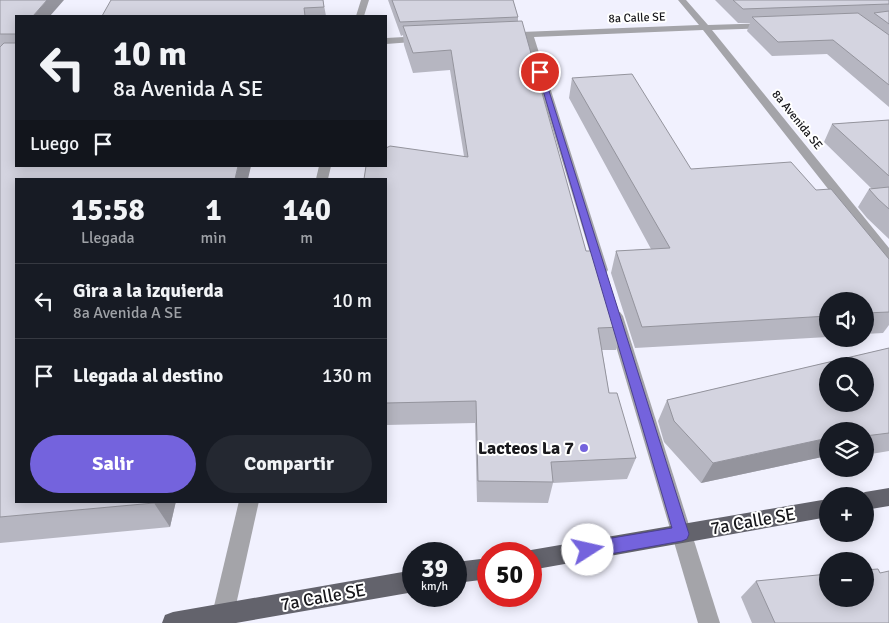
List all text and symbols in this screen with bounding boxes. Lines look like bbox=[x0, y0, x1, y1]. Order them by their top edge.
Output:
street label: 8a Calle SE bbox=[608, 9, 666, 26]
text: 10 m bbox=[113, 32, 187, 75]
icon: left bbox=[30, 35, 95, 100]
pin bbox=[519, 51, 561, 93]
icon: arrive bbox=[526, 58, 554, 86]
text: 8a Avenida A SE bbox=[113, 75, 263, 102]
street label: 8a Avenida SE bbox=[769, 87, 826, 153]
icon: arrive bbox=[89, 130, 117, 158]
text: Luego bbox=[30, 132, 79, 156]
text: 15:58 bbox=[71, 192, 145, 229]
text: 1 bbox=[205, 192, 222, 229]
text: 140 bbox=[282, 192, 331, 229]
text: Llegada bbox=[81, 228, 135, 248]
text: min bbox=[201, 228, 226, 248]
text: m bbox=[300, 228, 313, 248]
text: Gira a la izquierda bbox=[73, 279, 223, 303]
icon: left bbox=[30, 287, 58, 315]
text: 10 m bbox=[332, 289, 372, 313]
map controls bbox=[819, 292, 874, 607]
button: sound bbox=[819, 292, 874, 347]
text: 8a Avenida A SE bbox=[73, 303, 182, 323]
button: search bbox=[819, 357, 874, 412]
icon: arrive bbox=[30, 362, 58, 390]
text: Llegada al destino bbox=[73, 364, 223, 388]
text: 130 m bbox=[322, 364, 372, 388]
button: layers bbox=[819, 422, 874, 477]
button: Salir bbox=[30, 435, 196, 493]
button: Compartir bbox=[206, 435, 372, 493]
place label: Lacteos La 7 bbox=[478, 437, 574, 459]
marker: Lacteos La 7 bbox=[578, 442, 590, 454]
button: + bbox=[819, 487, 874, 542]
street label: 7a Calle SE bbox=[709, 503, 797, 539]
position arrow bbox=[561, 523, 613, 575]
speed limit sign: 50 bbox=[477, 542, 542, 607]
button: − bbox=[819, 552, 874, 607]
text: 39 bbox=[421, 553, 448, 584]
street label: 7a Calle SE bbox=[279, 579, 367, 615]
text: km/h bbox=[421, 579, 448, 594]

